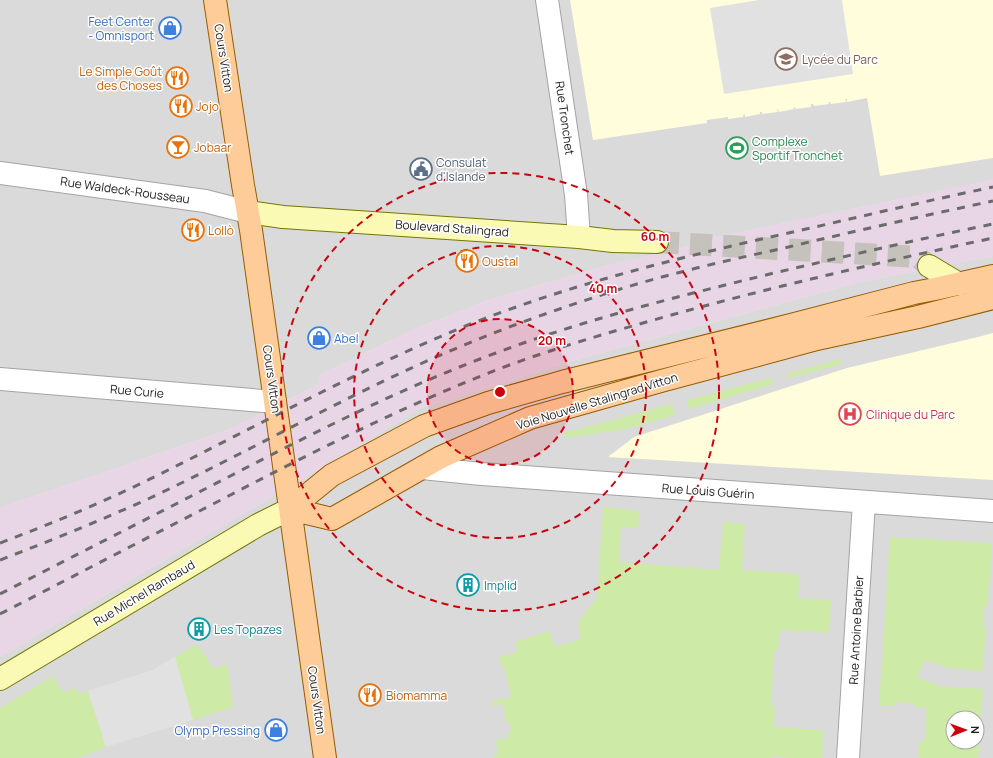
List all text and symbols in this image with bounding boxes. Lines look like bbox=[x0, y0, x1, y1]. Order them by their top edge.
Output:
place label: Feet Center - Omnisport bbox=[88, 13, 155, 44]
shop icon: Feet Center - Omnisport bbox=[157, 15, 183, 41]
street label: Cours Vitton bbox=[210, 23, 238, 93]
school or university icon: Lycée du Parc bbox=[773, 46, 799, 72]
place label: Lycée du Parc bbox=[802, 51, 878, 68]
place label: Le Simple Goût des Choses bbox=[79, 63, 162, 94]
restaurant icon: Le Simple Goût des Choses bbox=[164, 65, 190, 91]
street label: Rue Tronchet bbox=[551, 80, 579, 156]
restaurant icon: Jojo bbox=[168, 93, 194, 119]
place label: Jojo bbox=[196, 98, 219, 115]
place label: Complexe Sportif Tronchet bbox=[752, 133, 843, 164]
bar icon: Jobaar bbox=[165, 134, 191, 160]
sports icon: Complexe Sportif Tronchet bbox=[724, 135, 750, 161]
place label: Jobaar bbox=[194, 139, 232, 156]
place label: Consulat d'Islande bbox=[436, 154, 487, 185]
public building icon: Consulat d'Islande bbox=[408, 156, 434, 182]
street label: Rue Waldeck-Rousseau bbox=[59, 172, 191, 208]
street label: Boulevard Stalingrad bbox=[395, 216, 509, 240]
restaurant icon: Lollò bbox=[180, 217, 206, 243]
place label: Lollò bbox=[208, 222, 234, 239]
text: 60 m bbox=[641, 228, 669, 245]
restaurant icon: Oustal bbox=[454, 248, 480, 274]
place label: Oustal bbox=[482, 253, 518, 270]
text: 40 m bbox=[589, 280, 617, 297]
shop icon: Abel bbox=[306, 325, 332, 351]
place label: Abel bbox=[334, 330, 359, 347]
text: 20 m bbox=[538, 332, 566, 349]
street label: Cours Vitton bbox=[259, 344, 285, 414]
street label: Voie Nouvelle Stalingrad Vitton bbox=[514, 368, 680, 434]
street label: Rue Curie bbox=[109, 380, 165, 402]
centre of rings bbox=[493, 385, 507, 399]
hospital icon: Clinique du Parc bbox=[837, 401, 863, 427]
place label: Clinique du Parc bbox=[866, 406, 955, 423]
street label: Rue Louis Guérin bbox=[661, 479, 755, 503]
street label: Rue Michel Rambaud bbox=[90, 556, 198, 630]
building icon: Implid bbox=[455, 572, 481, 598]
street label: Rue Antoine Barbier bbox=[845, 574, 867, 685]
place label: Implid bbox=[484, 577, 517, 594]
building icon: Les Topazes bbox=[186, 616, 212, 642]
place label: Les Topazes bbox=[214, 621, 282, 638]
street label: Cours Vitton bbox=[304, 665, 330, 735]
restaurant icon: Biomamma bbox=[357, 682, 383, 708]
place label: Biomamma bbox=[386, 687, 447, 704]
north arrow bbox=[945, 710, 985, 750]
shop icon: Olymp Pressing bbox=[263, 717, 289, 743]
place label: Olymp Pressing bbox=[174, 722, 260, 739]
text: N bbox=[968, 726, 983, 734]

